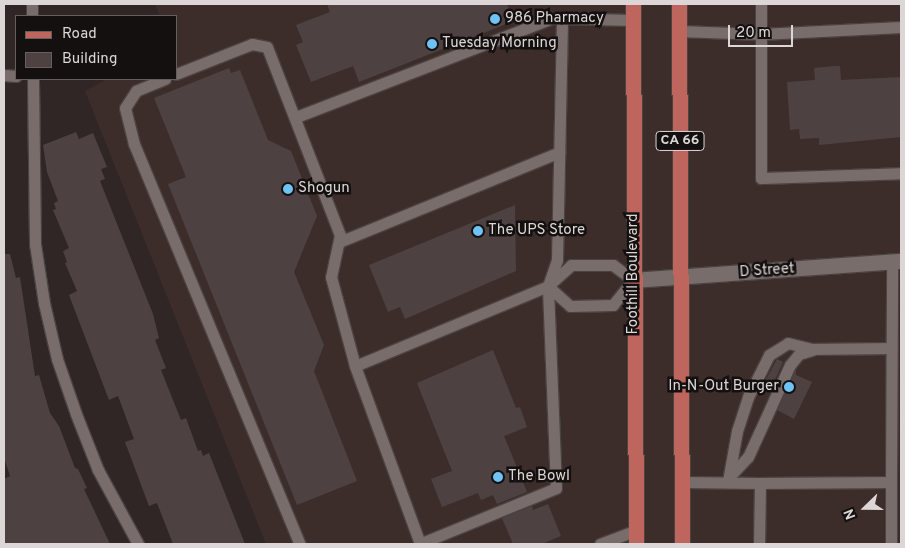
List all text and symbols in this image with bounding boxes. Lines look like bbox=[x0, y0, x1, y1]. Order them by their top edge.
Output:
place label: 986 Pharmacy bbox=[505, 10, 604, 28]
marker: 986 Pharmacy bbox=[489, 13, 501, 25]
legend bbox=[15, 15, 178, 80]
scale bar bbox=[730, 15, 795, 47]
text: 20 m bbox=[736, 24, 771, 43]
text: Road bbox=[62, 25, 97, 44]
place label: Tuesday Morning bbox=[442, 35, 557, 53]
marker: Tuesday Morning bbox=[426, 38, 438, 50]
text: Building bbox=[62, 50, 117, 69]
road number: CA 66 bbox=[655, 130, 705, 152]
place label: Shogun bbox=[298, 180, 350, 198]
marker: Shogun bbox=[282, 183, 294, 195]
street label: Foothill Boulevard bbox=[625, 214, 643, 334]
place label: The UPS Store bbox=[488, 222, 585, 240]
marker: The UPS Store bbox=[472, 225, 484, 237]
street label: D Street bbox=[739, 260, 795, 282]
place label: In-N-Out Burger bbox=[668, 378, 779, 396]
marker: In-N-Out Burger bbox=[783, 381, 795, 393]
place label: The Bowl bbox=[508, 468, 570, 486]
marker: The Bowl bbox=[492, 471, 504, 483]
north arrow bbox=[840, 483, 890, 533]
text: N bbox=[841, 506, 860, 522]

